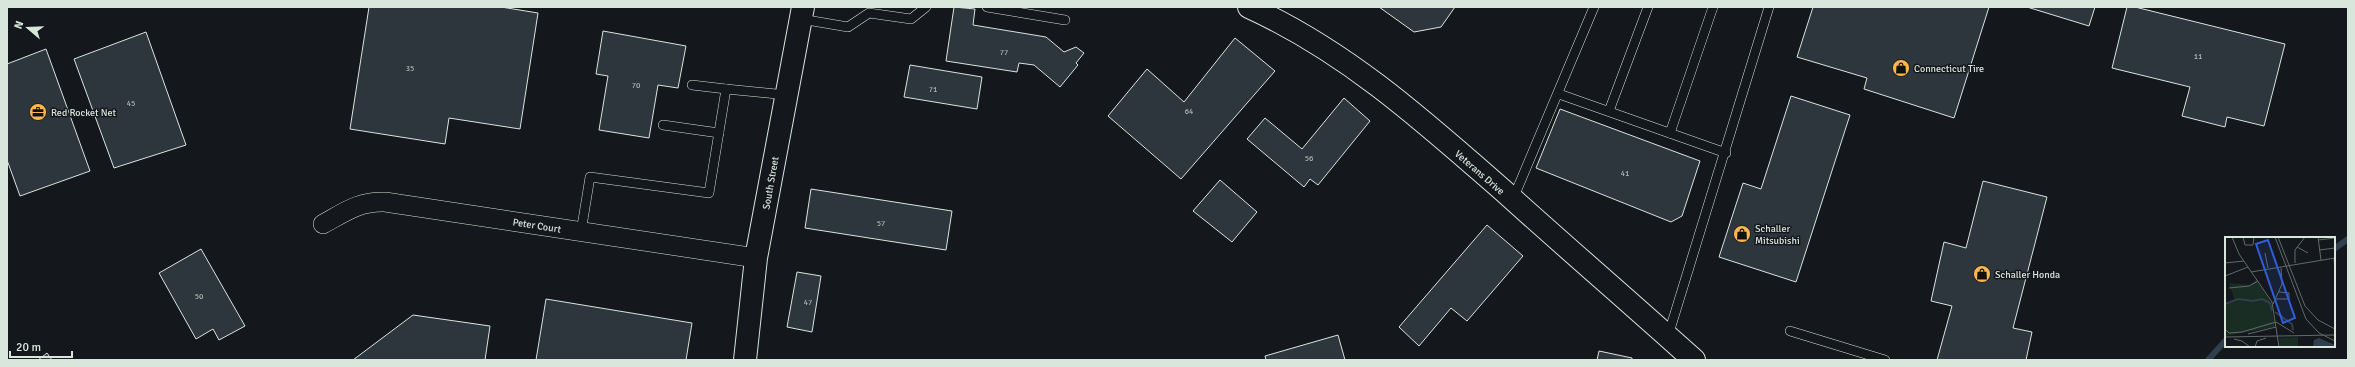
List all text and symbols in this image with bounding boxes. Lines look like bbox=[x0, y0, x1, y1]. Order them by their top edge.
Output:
north arrow bbox=[8, 8, 48, 48]
text: N bbox=[12, 19, 26, 31]
house number: 77 bbox=[1000, 47, 1008, 57]
house number: 11 bbox=[2194, 51, 2202, 61]
shop icon: Connecticut Tire bbox=[1891, 58, 1911, 78]
house number: 35 bbox=[406, 63, 414, 73]
place label: Connecticut Tire bbox=[1914, 63, 1984, 75]
house number: 70 bbox=[632, 80, 640, 90]
house number: 71 bbox=[929, 84, 937, 94]
house number: 45 bbox=[127, 98, 135, 108]
office icon: Red Rocket Net bbox=[28, 102, 48, 122]
house number: 64 bbox=[1185, 106, 1194, 116]
place label: Red Rocket Net bbox=[51, 107, 116, 119]
street label: Veterans Drive bbox=[1452, 148, 1507, 198]
house number: 56 bbox=[1305, 153, 1313, 163]
street label: South Street bbox=[760, 155, 782, 211]
house number: 41 bbox=[1621, 168, 1629, 178]
street label: Peter Court bbox=[512, 216, 562, 236]
house number: 57 bbox=[877, 218, 885, 228]
place label: Schaller Mitsubishi bbox=[1755, 223, 1800, 247]
shop icon: Schaller Mitsubishi bbox=[1732, 224, 1752, 244]
inset map bbox=[2225, 237, 2335, 347]
shop icon: Schaller Honda bbox=[1972, 264, 1992, 284]
place label: Schaller Honda bbox=[1995, 269, 2060, 281]
house number: 50 bbox=[195, 291, 203, 301]
house number: 47 bbox=[804, 297, 812, 307]
scale bar bbox=[10, 333, 72, 359]
text: 20 m bbox=[16, 340, 41, 355]

